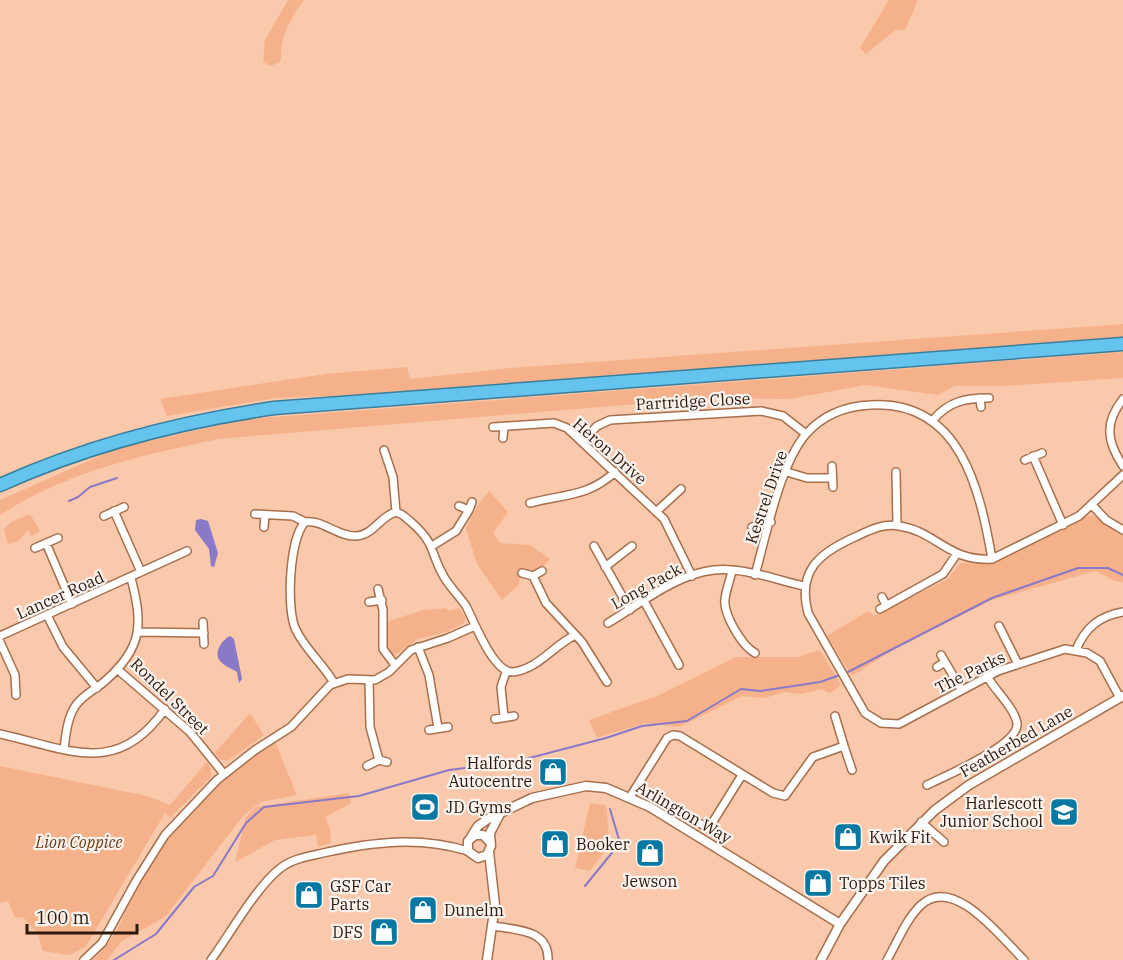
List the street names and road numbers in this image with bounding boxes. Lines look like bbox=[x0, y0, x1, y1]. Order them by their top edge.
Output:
street label: Partridge Close bbox=[635, 388, 751, 414]
street label: Heron Drive bbox=[569, 413, 651, 489]
street label: Kestrel Drive bbox=[741, 448, 791, 546]
street label: Long Pack bbox=[607, 558, 685, 613]
street label: Lancer Road bbox=[13, 567, 107, 623]
street label: The Parks bbox=[932, 646, 1008, 698]
street label: Rondel Street bbox=[127, 654, 214, 739]
street label: Featherbed Lane bbox=[956, 701, 1076, 781]
street label: Arlington Way bbox=[633, 777, 736, 848]

